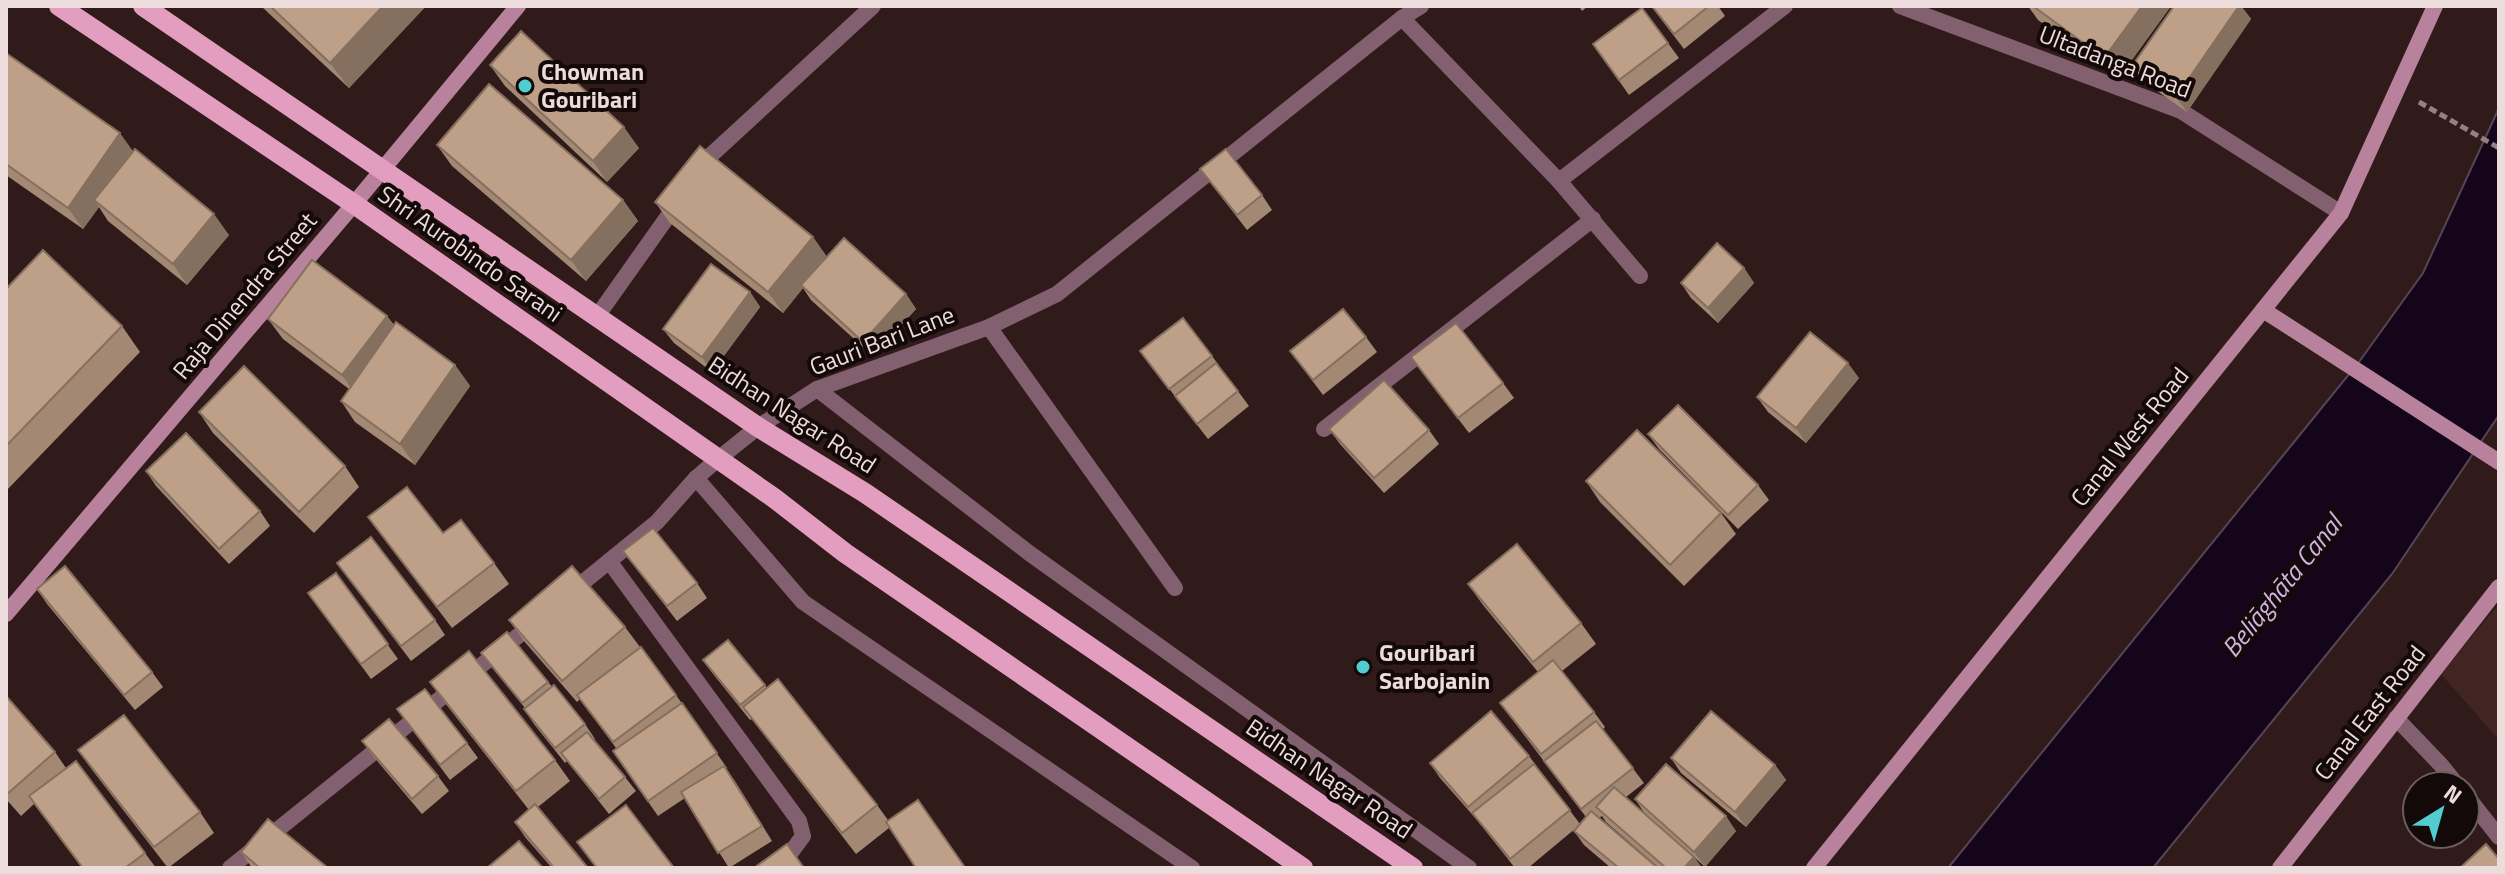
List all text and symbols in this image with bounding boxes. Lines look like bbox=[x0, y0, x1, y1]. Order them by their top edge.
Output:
street label: Ultadanga Road bbox=[2034, 15, 2197, 107]
place label: Chowman Gouribari bbox=[541, 53, 644, 117]
marker: Chowman Gouribari bbox=[516, 77, 534, 95]
street label: Shri Aurobindo Sarani bbox=[371, 176, 570, 330]
street label: Raja Dinendra Street bbox=[164, 204, 325, 387]
street label: Gauri Bari Lane bbox=[804, 296, 959, 384]
street label: Bidhan Nagar Road bbox=[701, 346, 884, 482]
street label: Canal West Road bbox=[2062, 359, 2197, 514]
water label: Beliāghāta Canal bbox=[2212, 503, 2353, 665]
place label: Gouribari Sarbojanin bbox=[1379, 634, 1490, 698]
street label: Canal East Road bbox=[2305, 637, 2434, 788]
marker: Gouribari Sarbojanin bbox=[1354, 658, 1372, 676]
street label: Bidhan Nagar Road bbox=[1239, 709, 1420, 847]
north arrow bbox=[2401, 770, 2481, 850]
text: N bbox=[2437, 776, 2469, 812]

